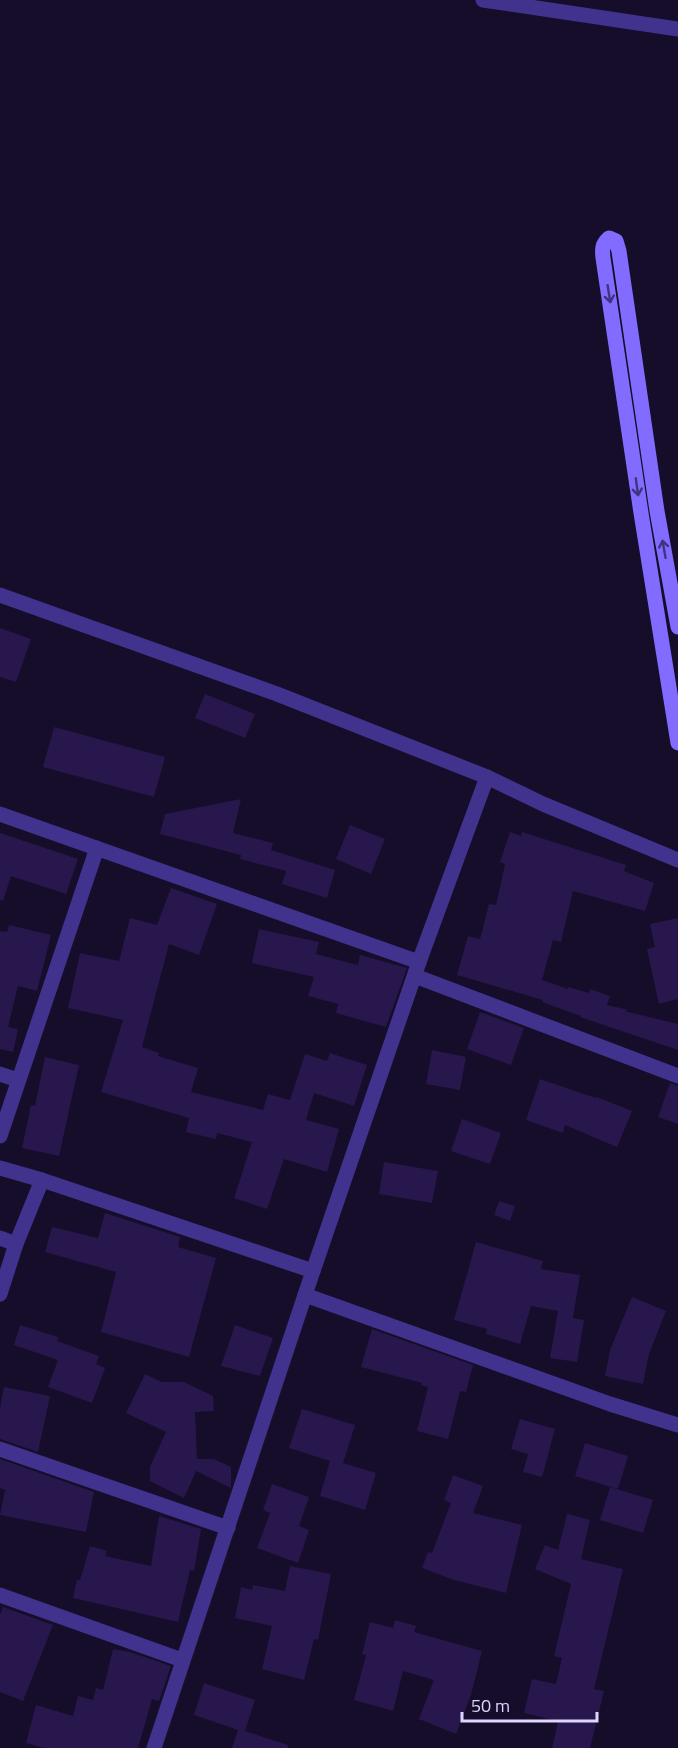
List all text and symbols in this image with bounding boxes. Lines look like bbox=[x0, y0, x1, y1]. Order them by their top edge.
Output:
one-way arrow bbox=[604, 283, 615, 303]
one-way arrow bbox=[632, 476, 643, 496]
one-way arrow bbox=[658, 540, 669, 559]
scale bar bbox=[462, 1685, 597, 1723]
text: 50 m bbox=[471, 1692, 510, 1719]

